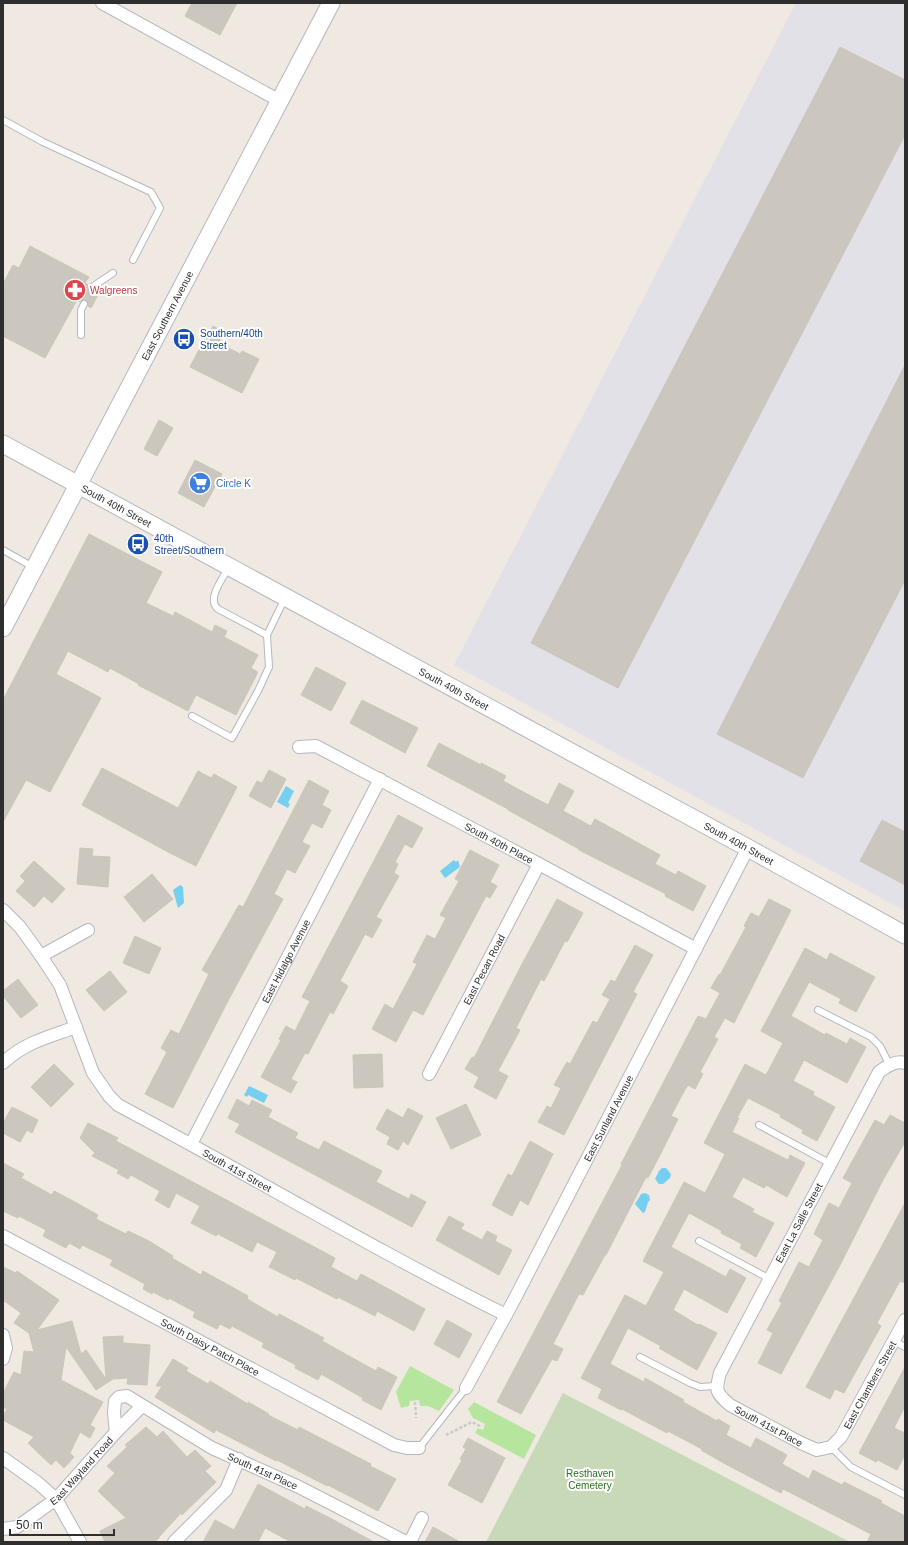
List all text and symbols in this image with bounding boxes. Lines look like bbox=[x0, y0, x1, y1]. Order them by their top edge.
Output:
street label: East Southern Avenue bbox=[139, 268, 195, 362]
pharmacy icon: Walgreens bbox=[62, 277, 88, 303]
place label: Walgreens bbox=[90, 285, 137, 296]
bus stop icon: Southern/40th Street bbox=[171, 326, 197, 352]
place label: Southern/40th Street bbox=[200, 328, 263, 351]
supermarket icon: Circle K bbox=[187, 470, 213, 496]
place label: Circle K bbox=[216, 478, 251, 489]
street label: South 40th Street bbox=[80, 482, 153, 529]
bus stop icon: 40th Street/Southern bbox=[125, 531, 151, 557]
place label: 40th Street/Southern bbox=[154, 533, 224, 556]
street label: South 40th Street bbox=[417, 665, 491, 712]
street label: South 40th Place bbox=[463, 820, 536, 866]
street label: South 40th Street bbox=[702, 820, 776, 867]
street label: East Hidalgo Avenue bbox=[260, 917, 312, 1005]
street label: East Pecan Road bbox=[461, 932, 507, 1007]
street label: East Sunland Avenue bbox=[581, 1073, 635, 1163]
street label: South 41st Street bbox=[201, 1147, 274, 1194]
street label: East La Salle Street bbox=[773, 1181, 825, 1265]
street label: South Daisy Patch Place bbox=[159, 1316, 262, 1378]
street label: East Chambers Street bbox=[841, 1339, 898, 1431]
street label: South 41st Place bbox=[733, 1403, 805, 1449]
street label: East Wayland Road bbox=[48, 1434, 115, 1507]
street label: South 41st Place bbox=[226, 1450, 300, 1491]
park label: Resthaven Cemetery bbox=[566, 1468, 614, 1491]
scale bar bbox=[10, 1511, 114, 1537]
text: 50 m bbox=[16, 1518, 43, 1532]

